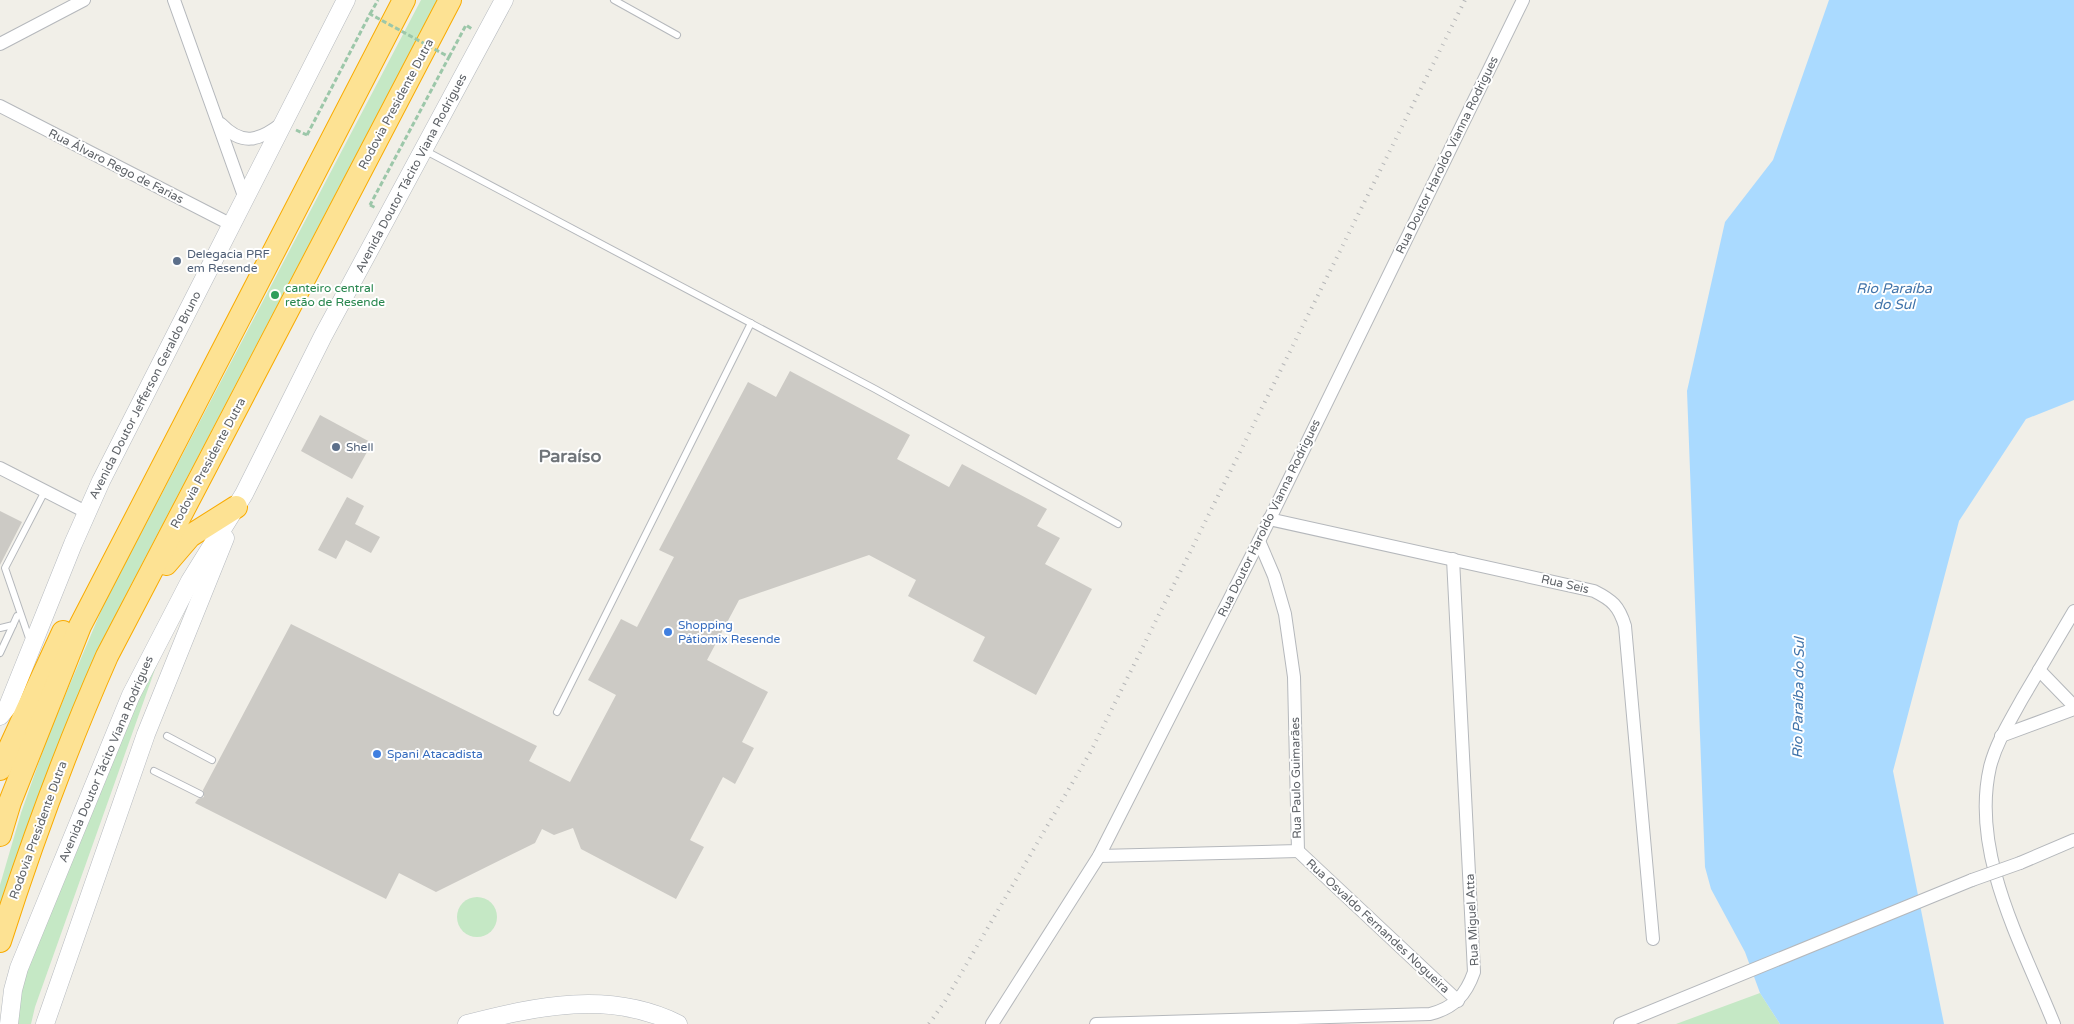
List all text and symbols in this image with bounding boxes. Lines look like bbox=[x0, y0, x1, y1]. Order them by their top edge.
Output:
street label: Rodovia Presidente Dutra bbox=[356, 36, 436, 172]
street label: Rua Doutor Haroldo Vianna Rodrigues bbox=[1393, 54, 1501, 256]
street label: Avenida Doutor Tácito Viana Rodrigues bbox=[352, 71, 470, 275]
street label: Rua Álvaro Rego de Farias bbox=[46, 126, 186, 206]
place label: Delegacia PRF em Resende bbox=[187, 247, 270, 275]
marker: Delegacia PRF em Resende bbox=[171, 255, 183, 267]
water label: Rio Paraíba do Sul bbox=[1856, 280, 1933, 313]
place label: canteiro central retão de Resende bbox=[285, 281, 385, 309]
street label: Avenida Doutor Jefferson Geraldo Bruno bbox=[86, 289, 204, 501]
marker: canteiro central retão de Resende bbox=[269, 289, 281, 301]
street label: Rodovia Presidente Dutra bbox=[168, 395, 248, 531]
street label: Rua Doutor Haroldo Vianna Rodrigues bbox=[1215, 417, 1323, 619]
place label: Shell bbox=[346, 440, 373, 454]
marker: Shell bbox=[330, 441, 342, 453]
district label: Paraíso bbox=[539, 445, 601, 467]
street label: Rua Seis bbox=[1540, 572, 1591, 596]
place label: Shopping Pátiomix Resende bbox=[678, 618, 781, 646]
marker: Shopping Pátiomix Resende bbox=[662, 626, 674, 638]
water label: Rio Paraíba do Sul bbox=[1789, 636, 1808, 759]
street label: Avenida Doutor Tácito Viana Rodrigues bbox=[56, 653, 156, 864]
street label: Rua Paulo Guimarães bbox=[1288, 717, 1304, 839]
place label: Spani Atacadista bbox=[387, 747, 483, 761]
marker: Spani Atacadista bbox=[371, 748, 383, 760]
street label: Rodovia Presidente Dutra bbox=[6, 759, 70, 901]
street label: Rua Osvaldo Fernandes Nogueira bbox=[1303, 856, 1453, 996]
street label: Rua Miguel Atta bbox=[1463, 873, 1481, 967]

